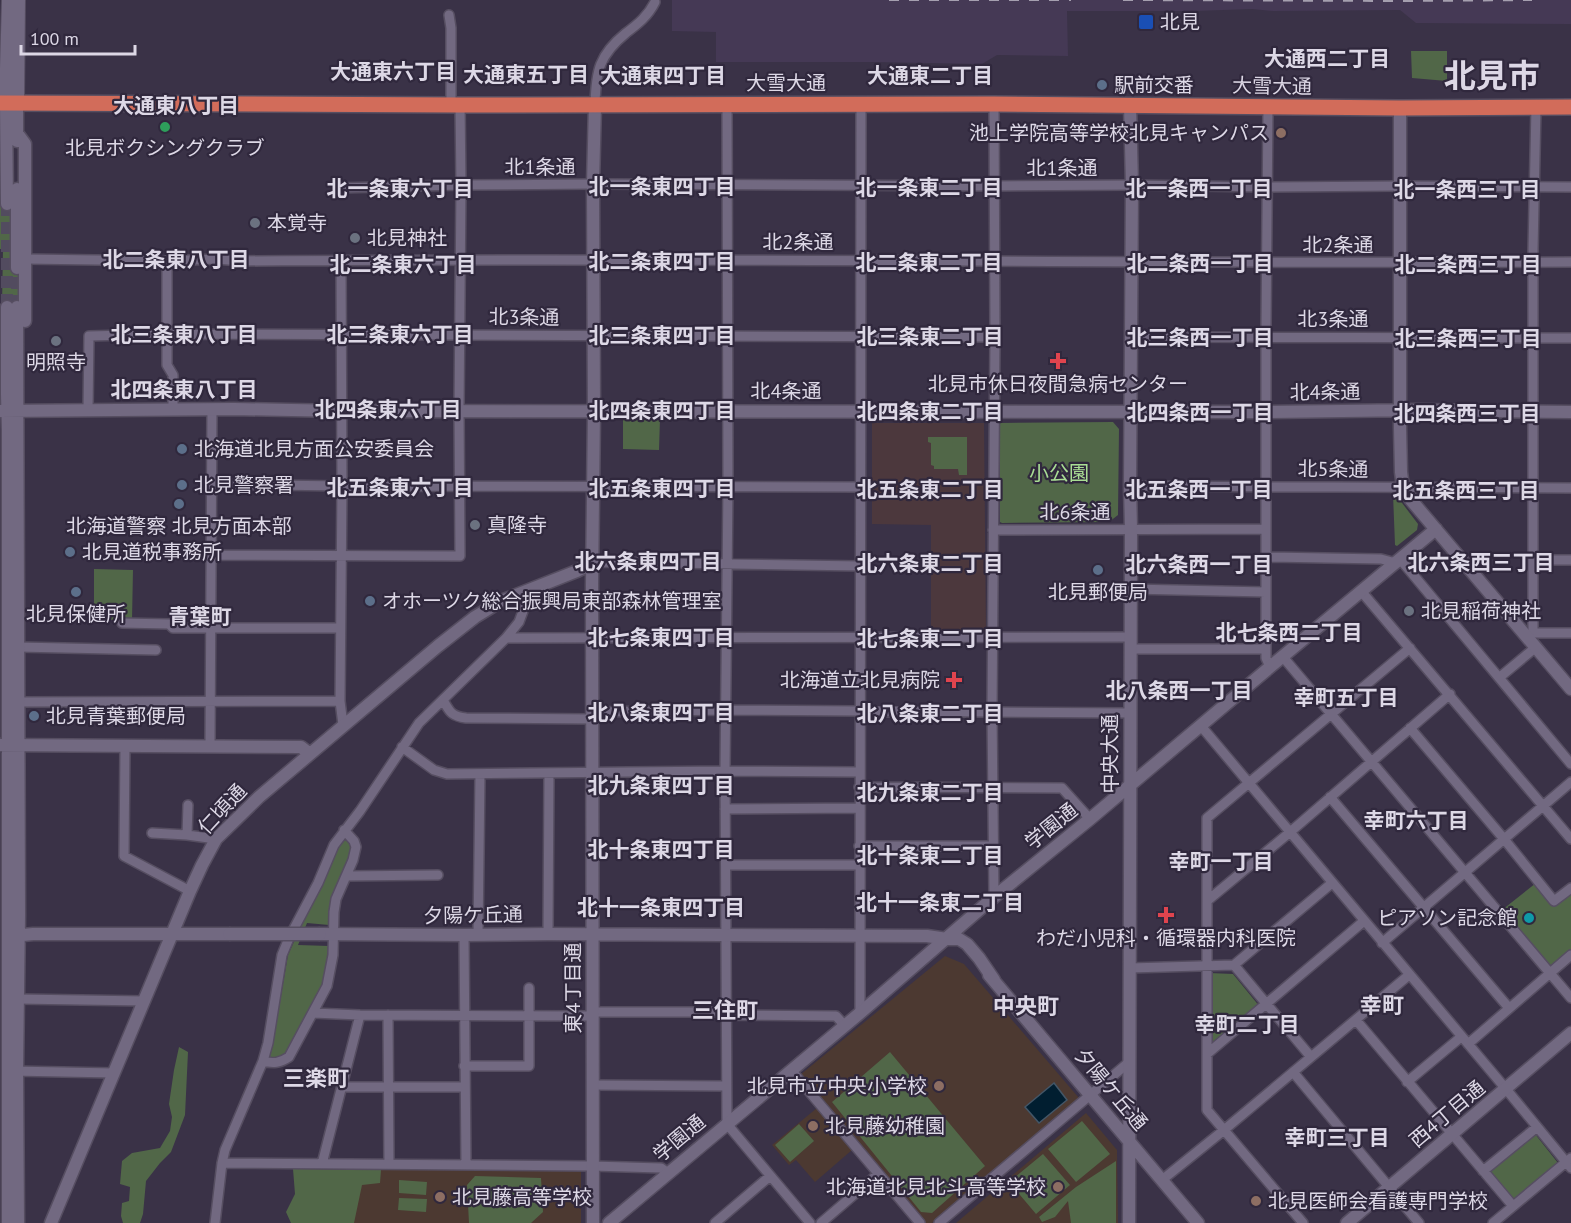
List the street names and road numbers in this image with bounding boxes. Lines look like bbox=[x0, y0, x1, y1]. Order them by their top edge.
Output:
street label: 大雪大通 bbox=[746, 70, 826, 96]
street label: 大雪大通 bbox=[1232, 72, 1312, 100]
street label: 北1条通 bbox=[505, 154, 575, 180]
street label: 北1条通 bbox=[1027, 155, 1097, 181]
street label: 北2条通 bbox=[763, 229, 833, 255]
street label: 北2条通 bbox=[1303, 232, 1373, 258]
street label: 北3条通 bbox=[488, 303, 560, 331]
street label: 北3条通 bbox=[1298, 306, 1368, 332]
street label: 北4条通 bbox=[751, 378, 821, 404]
street label: 北4条通 bbox=[1289, 378, 1361, 406]
street label: 北5条通 bbox=[1297, 455, 1369, 483]
street label: 北6条通 bbox=[1040, 499, 1110, 525]
street label: 中央大通 bbox=[1097, 714, 1123, 794]
street label: 仁頃通 bbox=[192, 778, 252, 840]
street label: 学園通 bbox=[1020, 797, 1082, 855]
street label: 夕陽ケ丘通 bbox=[423, 901, 523, 929]
street label: 東4丁目通 bbox=[560, 943, 586, 1033]
street label: 夕陽ケ丘通 bbox=[1069, 1042, 1153, 1136]
street label: 西4丁目通 bbox=[1404, 1075, 1490, 1153]
street label: 学園通 bbox=[648, 1109, 710, 1167]

